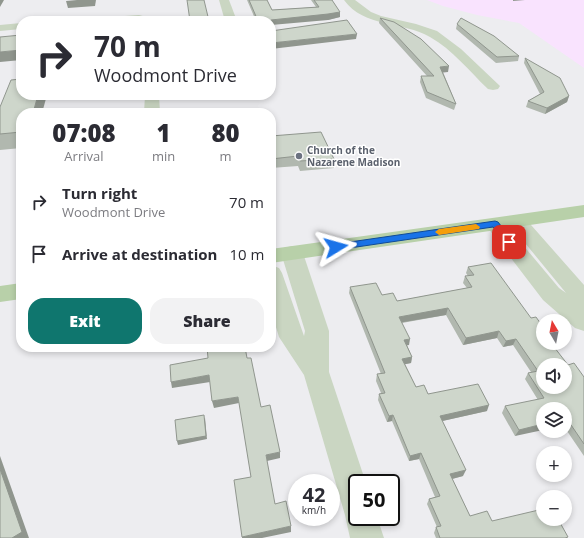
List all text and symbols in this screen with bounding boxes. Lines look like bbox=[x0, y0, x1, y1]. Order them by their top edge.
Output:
text: 70 m bbox=[94, 27, 161, 65]
icon: right bbox=[28, 32, 80, 84]
text: Woodmont Drive bbox=[94, 63, 237, 87]
text: 07:08 bbox=[52, 116, 116, 149]
text: 1 bbox=[156, 116, 171, 149]
text: 80 bbox=[212, 116, 240, 149]
place label: Church of the Nazarene Madison bbox=[307, 143, 400, 169]
text: Arrival bbox=[64, 147, 104, 165]
text: min bbox=[152, 147, 175, 165]
text: m bbox=[220, 147, 232, 165]
marker: Church of the Nazarene Madison bbox=[294, 151, 304, 161]
text: Turn right bbox=[62, 183, 137, 203]
icon: right bbox=[28, 191, 50, 213]
text: 70 m bbox=[229, 192, 264, 212]
text: Woodmont Drive bbox=[62, 203, 165, 221]
pin bbox=[492, 225, 526, 259]
position arrow bbox=[315, 226, 357, 268]
icon: arrive bbox=[498, 231, 520, 253]
icon: arrive bbox=[28, 243, 50, 265]
text: Arrive at destination bbox=[62, 244, 217, 264]
text: 10 m bbox=[229, 244, 264, 264]
button: Exit bbox=[28, 298, 142, 344]
button: Share bbox=[150, 298, 264, 344]
north arrow bbox=[536, 314, 572, 350]
map controls bbox=[536, 314, 572, 526]
button: sound bbox=[536, 358, 572, 394]
button: layers bbox=[536, 402, 572, 438]
button: + bbox=[536, 446, 572, 482]
speed limit sign: 50 bbox=[348, 474, 400, 526]
text: 42 bbox=[303, 481, 325, 508]
button: − bbox=[536, 490, 572, 526]
text: km/h bbox=[302, 503, 326, 517]

